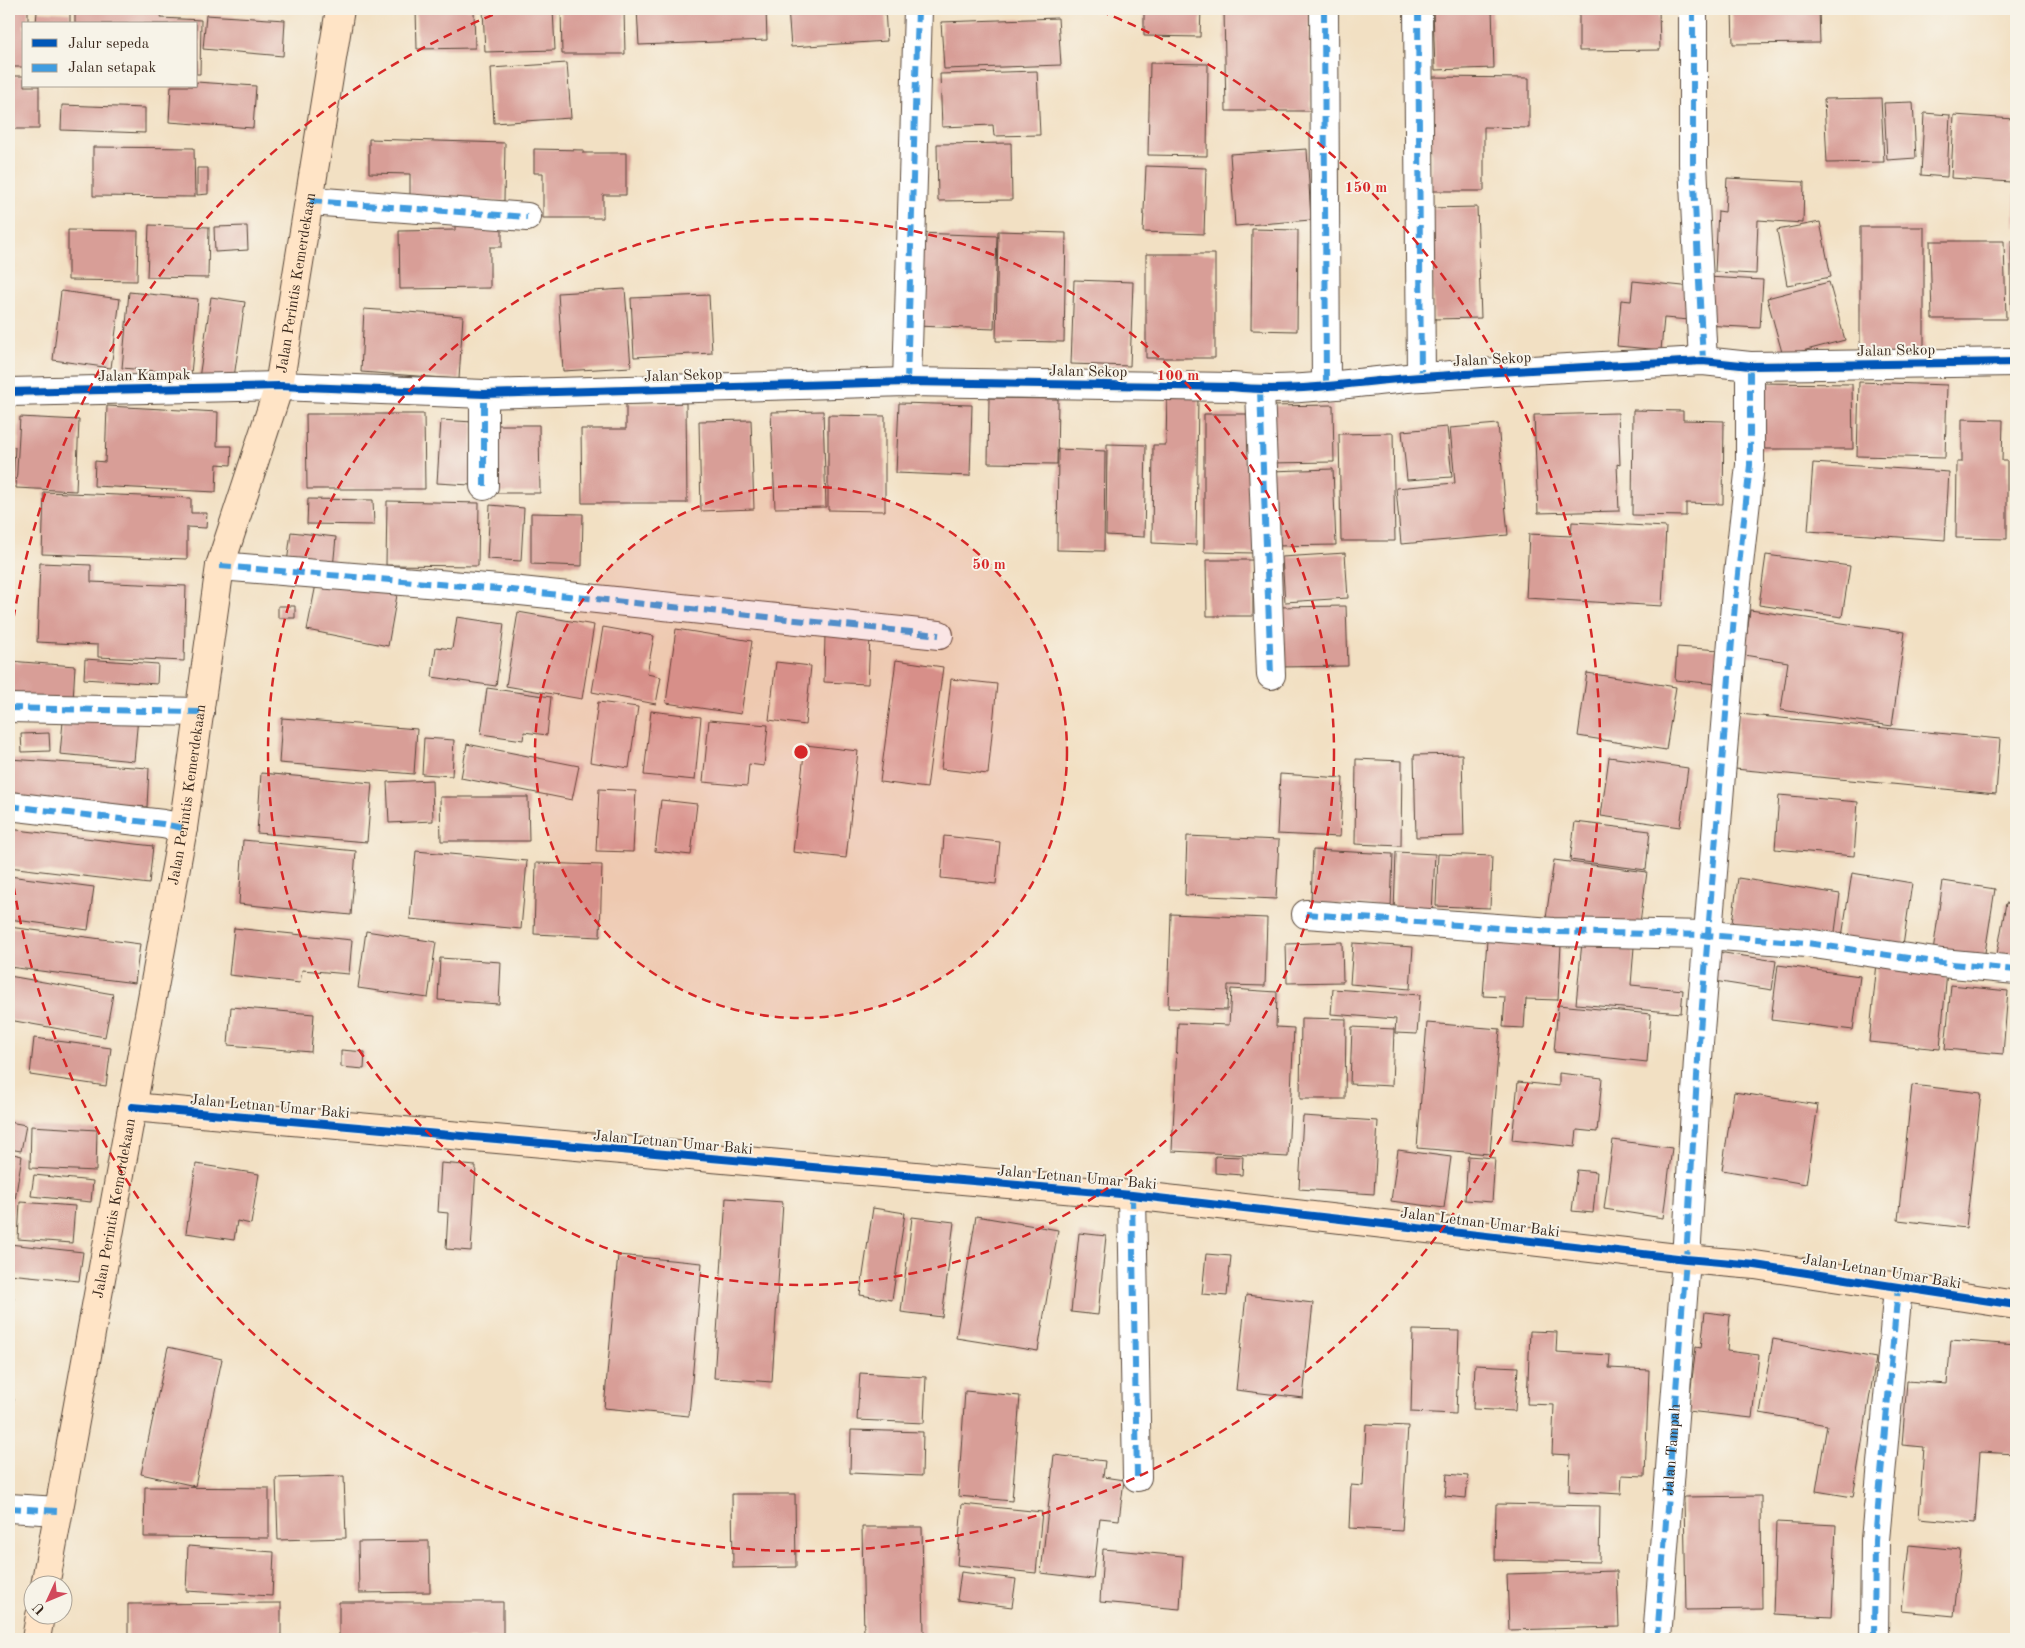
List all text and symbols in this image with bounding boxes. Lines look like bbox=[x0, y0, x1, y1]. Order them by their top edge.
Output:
legend bbox=[22, 22, 198, 88]
text: Jalur sepeda bbox=[68, 37, 150, 52]
text: Jalan setapak bbox=[68, 61, 157, 76]
text: 150 m bbox=[1345, 181, 1387, 196]
street label: Jalan Perintis Kemerdekaan bbox=[275, 192, 319, 374]
street label: Jalan Sekop bbox=[1857, 343, 1936, 360]
street label: Jalan Sekop bbox=[1452, 351, 1532, 370]
street label: Jalan Sekop bbox=[1049, 364, 1128, 381]
street label: Jalan Kampak bbox=[97, 368, 191, 385]
street label: Jalan Sekop bbox=[644, 368, 723, 385]
text: 100 m bbox=[1157, 369, 1199, 384]
text: 50 m bbox=[972, 558, 1006, 573]
street label: Jalan Perintis Kemerdekaan bbox=[167, 703, 209, 887]
centre of rings bbox=[792, 743, 810, 761]
street label: Jalan Letnan Umar Baki bbox=[189, 1093, 350, 1122]
street label: Jalan Perintis Kemerdekaan bbox=[92, 1117, 139, 1300]
street label: Jalan Letnan Umar Baki bbox=[592, 1129, 753, 1158]
street label: Jalan Letnan Umar Baki bbox=[996, 1164, 1157, 1193]
street label: Jalan Letnan Umar Baki bbox=[1399, 1206, 1560, 1241]
street label: Jalan Letnan Umar Baki bbox=[1801, 1253, 1962, 1292]
street label: Jalan Tampah bbox=[1662, 1403, 1684, 1496]
north arrow bbox=[22, 1576, 72, 1626]
text: U bbox=[30, 1599, 48, 1617]

